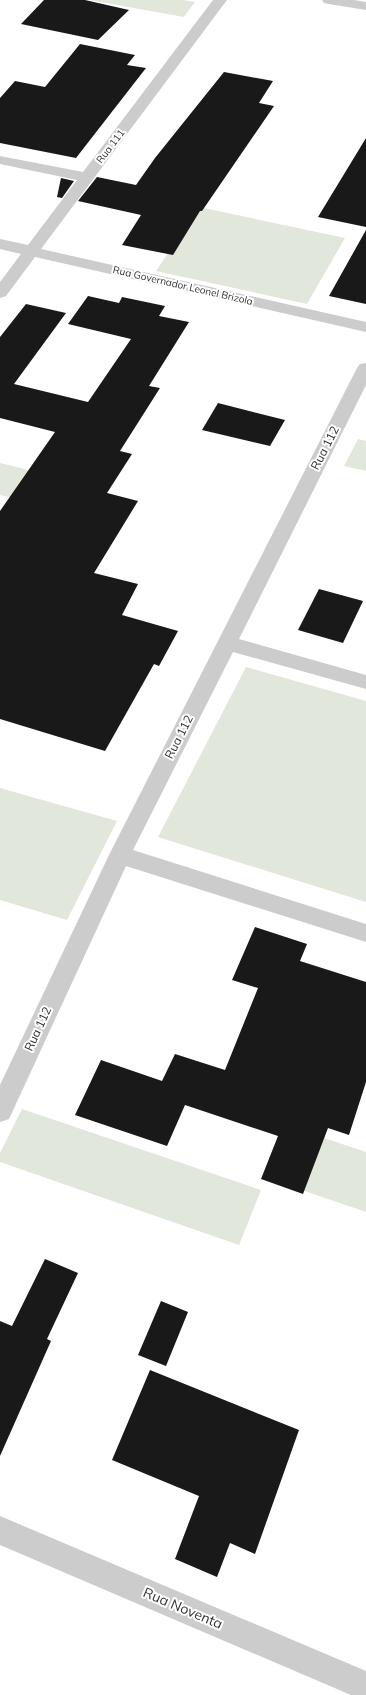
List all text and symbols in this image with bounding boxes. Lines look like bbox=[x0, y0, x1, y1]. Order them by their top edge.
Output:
street label: Rua 111 bbox=[93, 127, 127, 166]
street label: Rua Governador Leonel Brizola bbox=[112, 263, 254, 308]
street label: Rua 112 bbox=[307, 423, 342, 472]
street label: Rua 112 bbox=[161, 712, 196, 761]
street label: Rua 112 bbox=[21, 1004, 54, 1053]
street label: Rua Noventa bbox=[141, 1583, 225, 1633]

